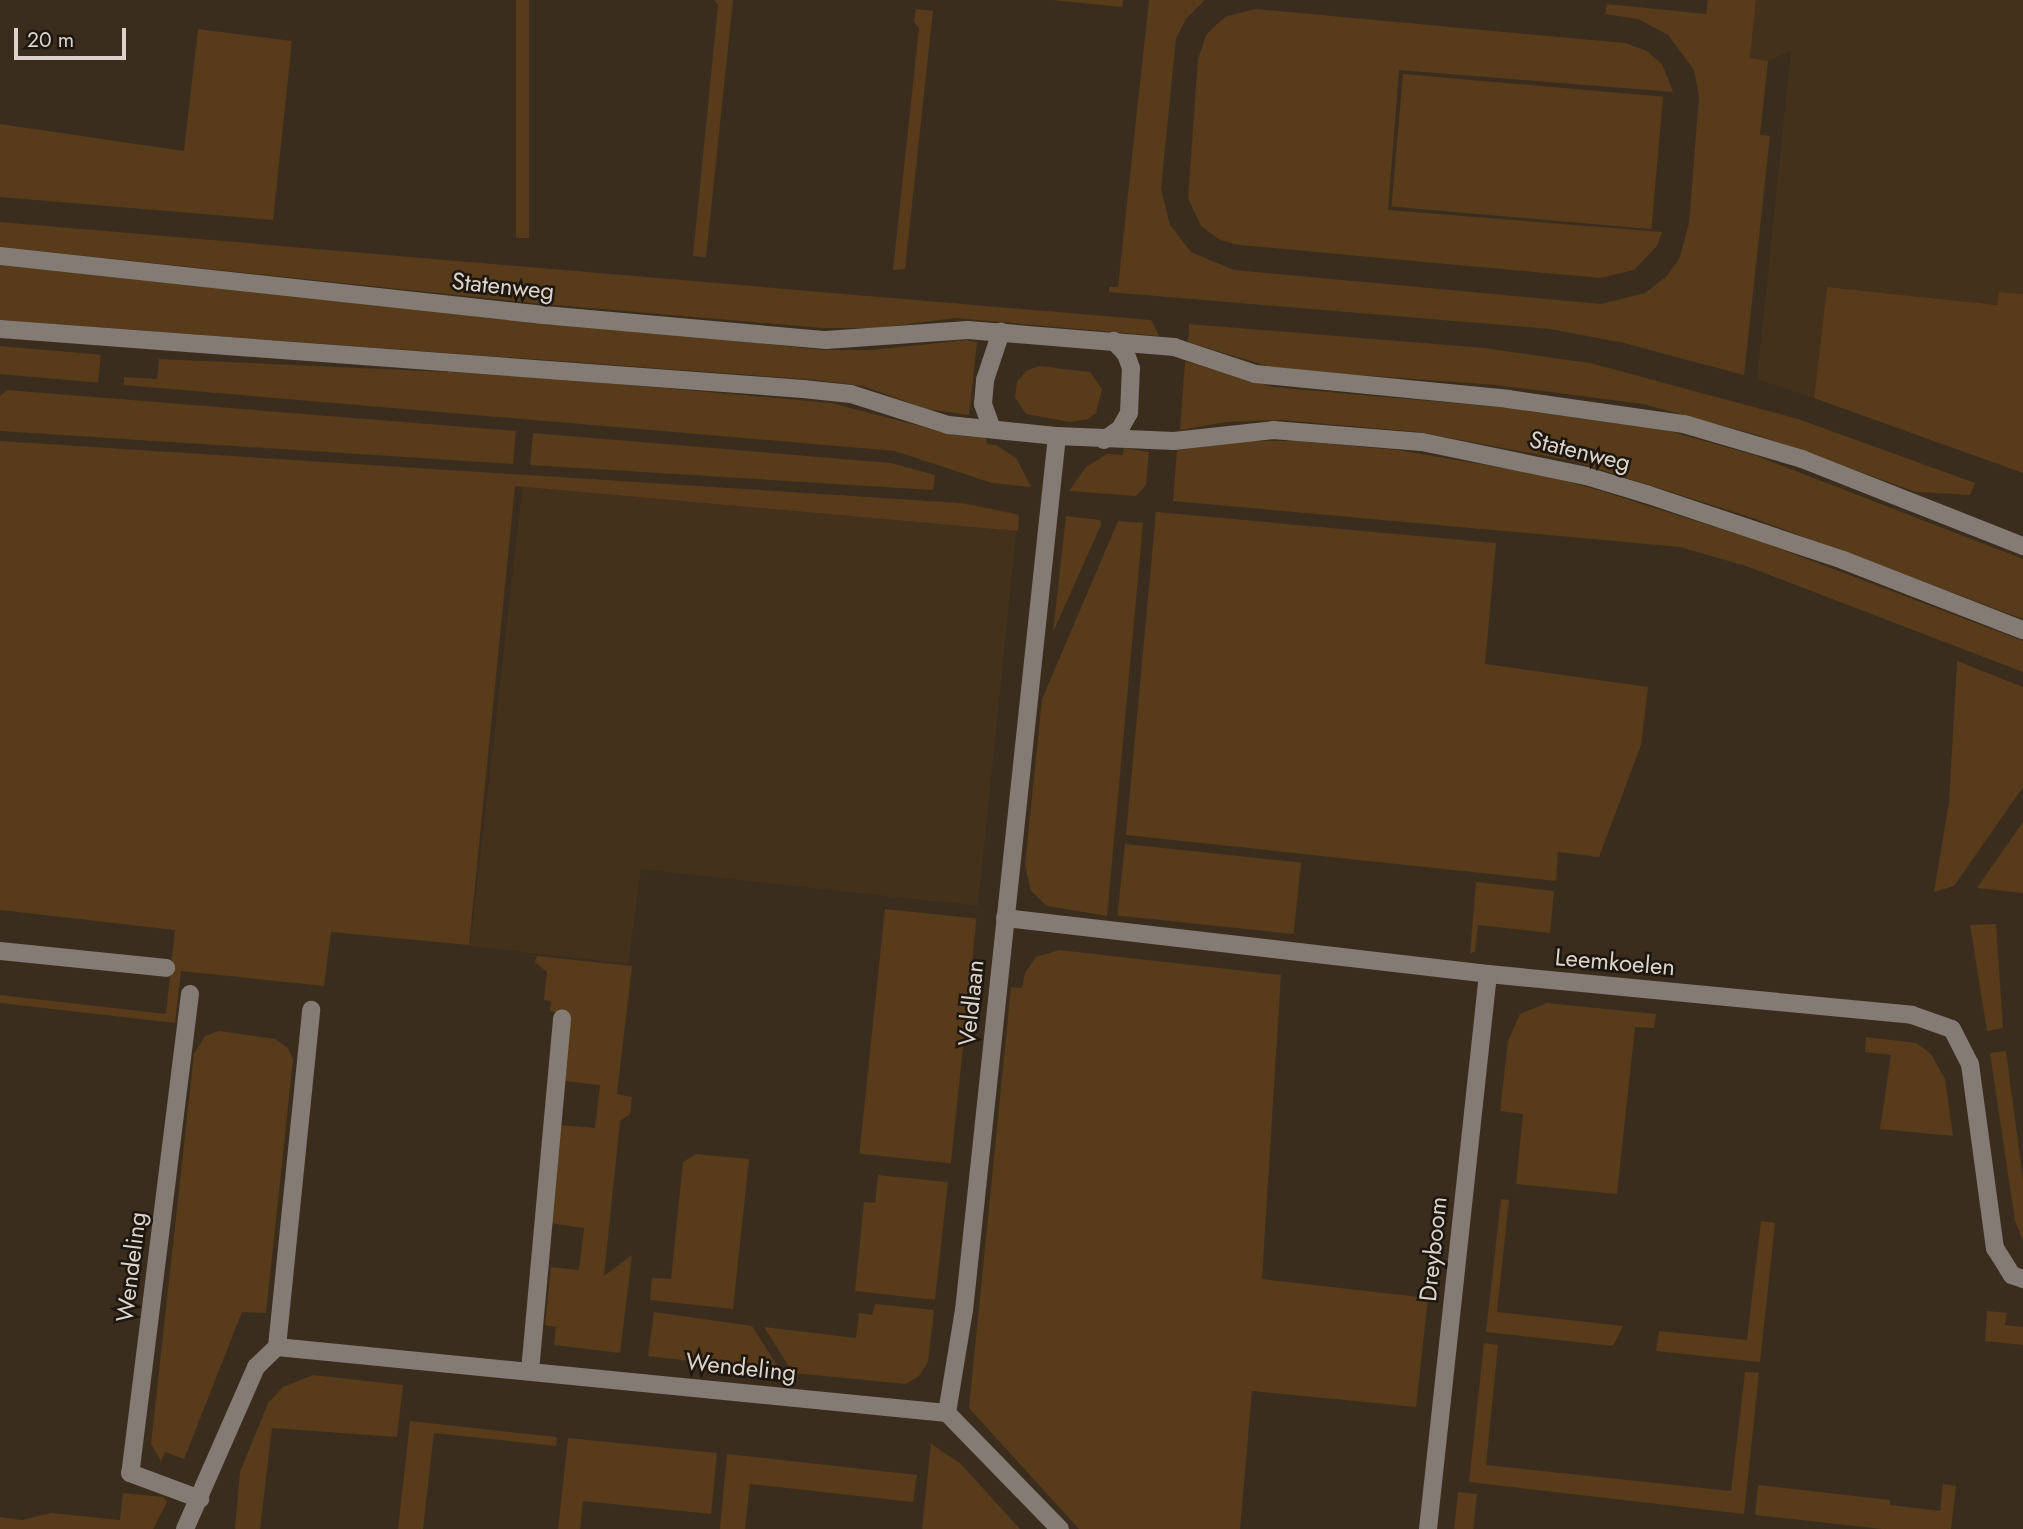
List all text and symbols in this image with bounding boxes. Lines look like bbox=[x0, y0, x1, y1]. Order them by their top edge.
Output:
scale bar bbox=[18, 14, 130, 58]
text: 20 m bbox=[27, 25, 74, 55]
street label: Statenweg bbox=[450, 266, 556, 306]
street label: Statenweg bbox=[1527, 425, 1633, 477]
street label: Leemkoelen bbox=[1554, 942, 1676, 982]
street label: Veldlaan bbox=[952, 958, 990, 1048]
street label: Dreyboom bbox=[1413, 1195, 1453, 1303]
street label: Wendeling bbox=[110, 1210, 152, 1324]
street label: Wendeling bbox=[684, 1347, 798, 1387]

